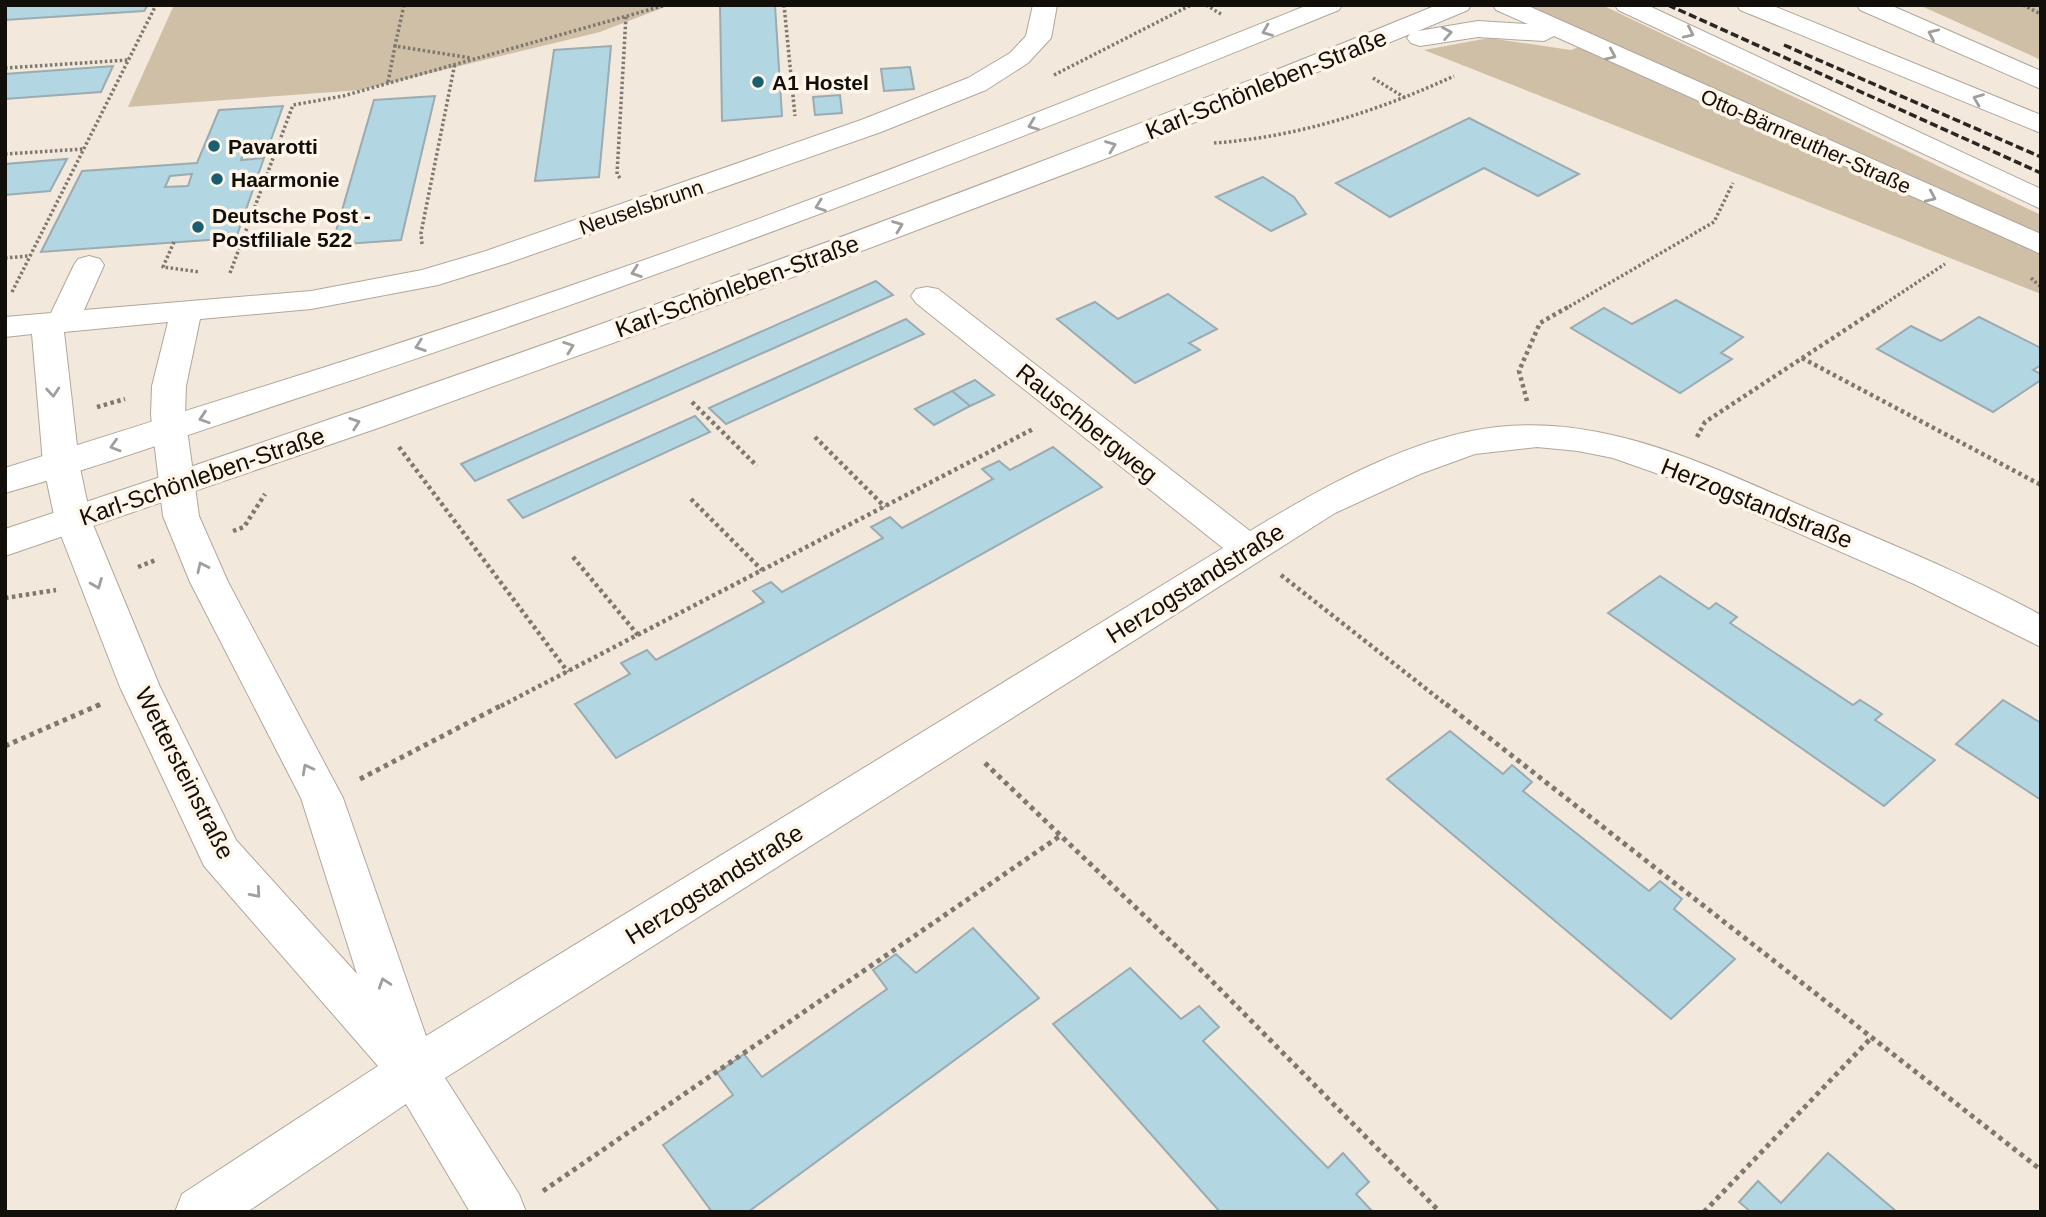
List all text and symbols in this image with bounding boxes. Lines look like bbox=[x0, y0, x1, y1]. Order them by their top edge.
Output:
one-way arrow bbox=[1261, 22, 1273, 36]
street label: Karl-Schönleben-Straße bbox=[1142, 23, 1390, 145]
one-way arrow bbox=[1682, 25, 1694, 39]
one-way arrow bbox=[1441, 26, 1453, 41]
one-way arrow bbox=[1928, 28, 1941, 42]
one-way arrow bbox=[1604, 47, 1616, 61]
place label: A1 Hostel bbox=[772, 71, 869, 94]
marker: A1 Hostel bbox=[750, 74, 766, 90]
street label: Otto-Bärnreuther-Straße bbox=[1697, 84, 1915, 198]
one-way arrow bbox=[1972, 93, 1984, 107]
one-way arrow bbox=[1028, 117, 1040, 131]
place label: Pavarotti bbox=[228, 135, 318, 158]
marker: Pavarotti bbox=[206, 138, 222, 154]
one-way arrow bbox=[1104, 140, 1116, 154]
place label: Haarmonie bbox=[231, 168, 340, 191]
marker: Haarmonie bbox=[209, 171, 225, 187]
street label: Neuselsbrunn bbox=[576, 175, 706, 239]
one-way arrow bbox=[1924, 189, 1936, 203]
one-way arrow bbox=[815, 197, 827, 211]
place label: Deutsche Post - Postfiliale 522 bbox=[212, 204, 371, 251]
marker: Deutsche Post - Postfiliale 522 bbox=[190, 219, 206, 235]
one-way arrow bbox=[891, 221, 903, 235]
street label: Karl-Schönleben-Straße bbox=[611, 229, 863, 343]
one-way arrow bbox=[630, 264, 642, 278]
one-way arrow bbox=[415, 338, 427, 352]
one-way arrow bbox=[563, 341, 575, 355]
street label: Rauschbergweg bbox=[1011, 358, 1163, 488]
one-way arrow bbox=[45, 387, 60, 398]
one-way arrow bbox=[199, 410, 211, 424]
one-way arrow bbox=[348, 417, 360, 431]
street label: Karl-Schönleben-Straße bbox=[76, 421, 328, 531]
one-way arrow bbox=[110, 438, 122, 452]
street label: Herzogstandstraße bbox=[1657, 452, 1857, 554]
street label: Herzogstandstraße bbox=[1101, 517, 1289, 649]
one-way arrow bbox=[196, 562, 210, 574]
one-way arrow bbox=[89, 577, 103, 589]
street label: Wettersteinstraße bbox=[130, 683, 240, 863]
one-way arrow bbox=[302, 764, 315, 776]
street label: Herzogstandstraße bbox=[620, 818, 808, 950]
one-way arrow bbox=[248, 885, 260, 898]
one-way arrow bbox=[377, 977, 392, 989]

